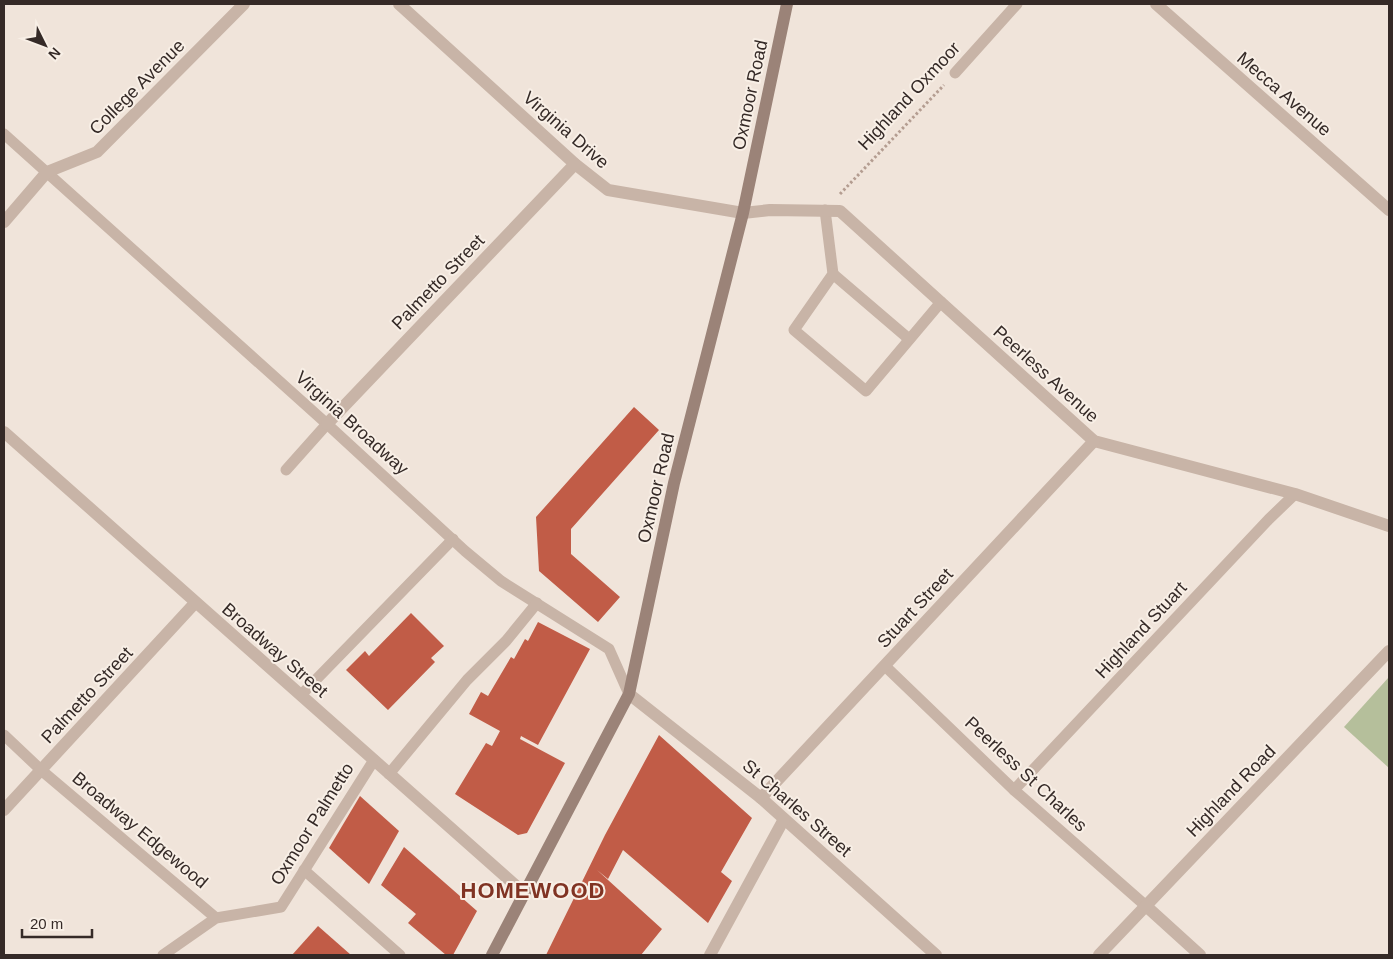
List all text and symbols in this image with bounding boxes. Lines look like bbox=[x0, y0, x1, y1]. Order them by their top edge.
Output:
north arrow bbox=[20, 20, 70, 70]
street label: College Avenue bbox=[85, 35, 189, 139]
street label: Oxmoor Road bbox=[729, 38, 771, 152]
street label: Highland Oxmoor bbox=[854, 38, 964, 154]
text: N bbox=[45, 45, 64, 63]
street label: Mecca Avenue bbox=[1233, 48, 1335, 140]
street label: Virginia Drive bbox=[519, 87, 613, 173]
street label: Palmetto Street bbox=[388, 230, 488, 334]
street label: Peerless Avenue bbox=[989, 321, 1103, 427]
street label: Virginia Broadway bbox=[292, 367, 412, 479]
street label: Oxmoor Road bbox=[634, 431, 678, 545]
street label: Stuart Street bbox=[873, 564, 957, 652]
street label: Highland Stuart bbox=[1091, 578, 1191, 682]
street label: Broadway Street bbox=[218, 599, 332, 701]
street label: Palmetto Street bbox=[37, 643, 137, 747]
street label: Peerless St Charles bbox=[961, 712, 1091, 836]
street label: Highland Road bbox=[1182, 741, 1280, 841]
street label: St Charles Street bbox=[739, 755, 855, 861]
street label: Oxmoor Palmetto bbox=[266, 759, 358, 889]
street label: Broadway Edgewood bbox=[68, 768, 212, 892]
district label: HOMEWOOD bbox=[461, 878, 605, 903]
scale bar bbox=[22, 906, 92, 938]
text: 20 m bbox=[30, 915, 63, 932]

